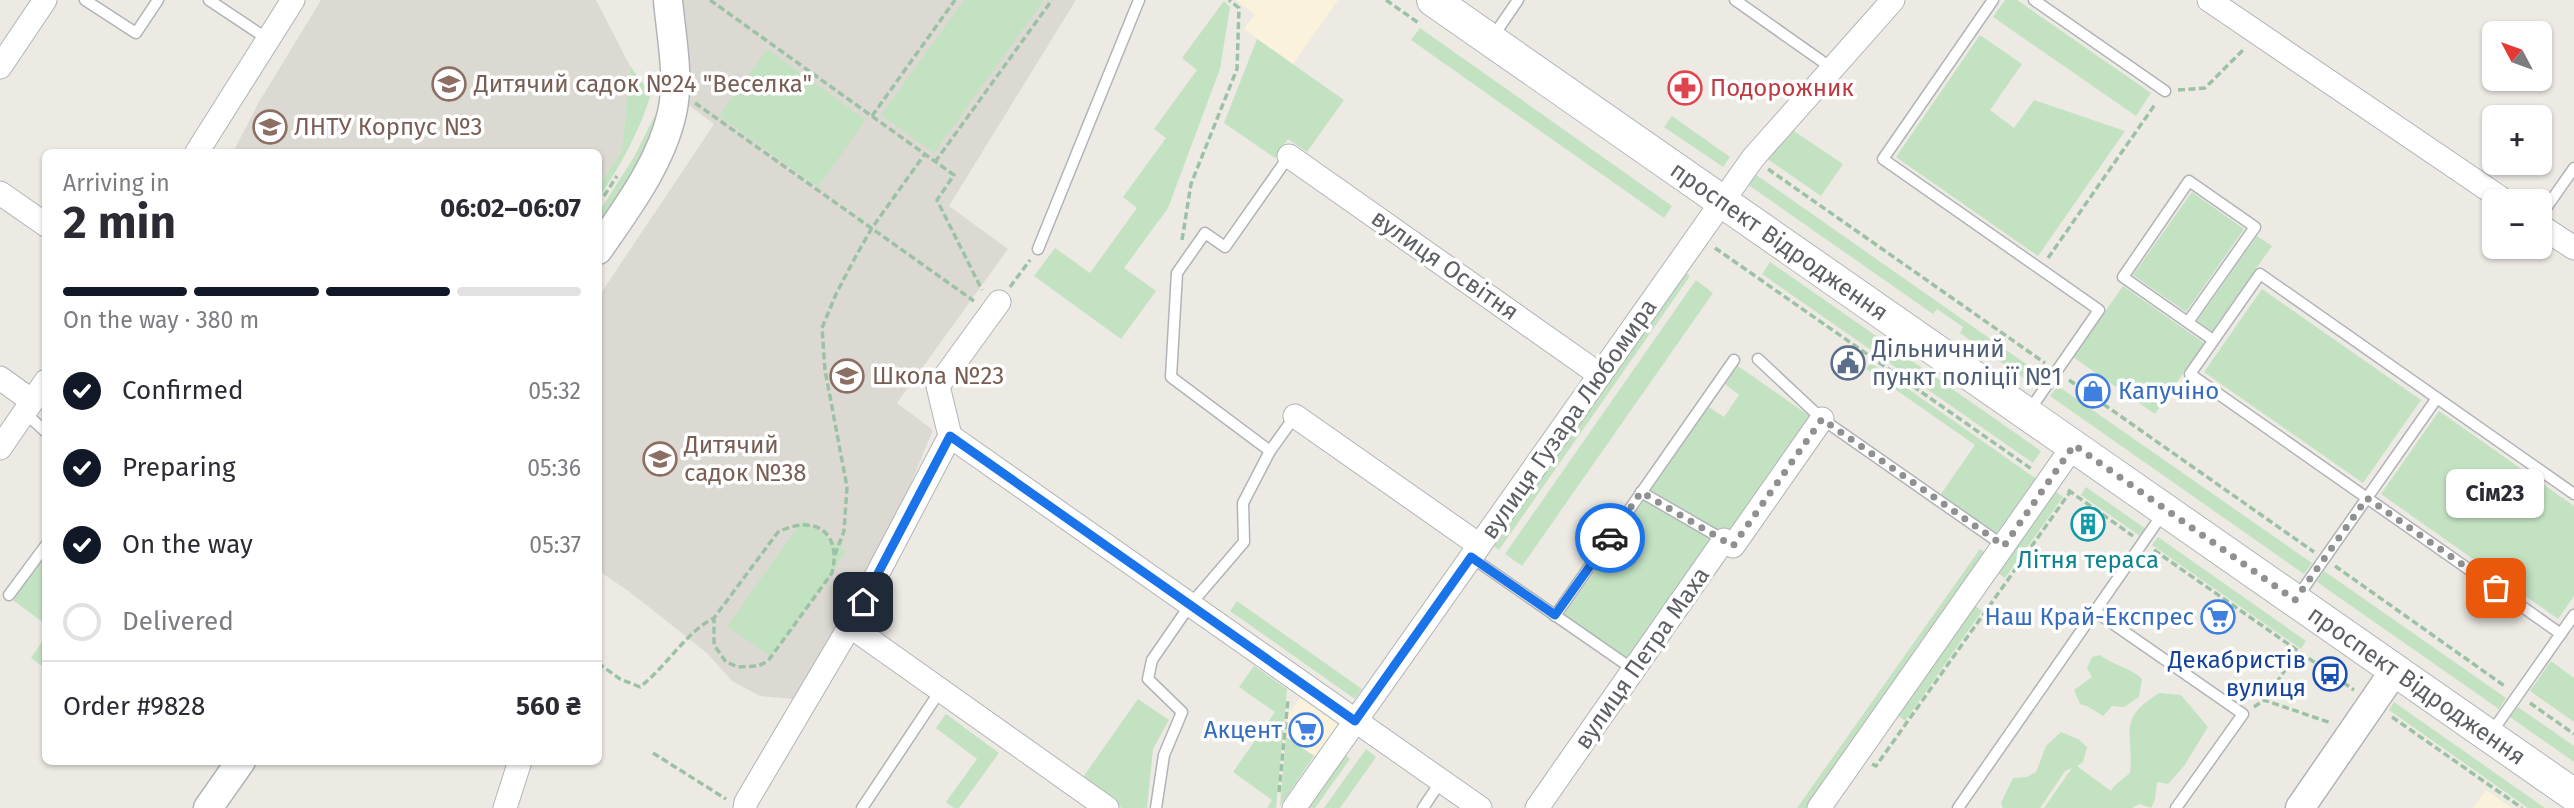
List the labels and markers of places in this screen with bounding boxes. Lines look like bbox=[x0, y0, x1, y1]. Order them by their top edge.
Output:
school or university icon: Дитячий садок №24 "Веселка" bbox=[430, 65, 468, 103]
pharmacy icon: Подорожник bbox=[1666, 69, 1704, 107]
place label: Дитячий садок №24 "Веселка" bbox=[473, 70, 812, 98]
place label: Подорожник bbox=[1710, 74, 1854, 102]
school or university icon: ЛНТУ Корпус №3 bbox=[251, 108, 289, 146]
place label: ЛНТУ Корпус №3 bbox=[294, 113, 483, 141]
place label: Дільничний пункт поліції №1 bbox=[1871, 335, 2062, 391]
public building icon: Дільничний пункт поліції №1 bbox=[1829, 344, 1867, 382]
school or university icon: Школа №23 bbox=[828, 357, 866, 395]
place label: Школа №23 bbox=[872, 362, 1004, 390]
shop icon: Капучіно bbox=[2074, 372, 2112, 410]
place label: Капучіно bbox=[2118, 377, 2219, 405]
place label: Дитячий садок №38 bbox=[683, 431, 807, 487]
school or university icon: Дитячий садок №38 bbox=[641, 440, 679, 478]
callout: Сім23 bbox=[2447, 469, 2545, 518]
building icon: Літня тераса bbox=[2069, 505, 2107, 543]
place label: Літня тераса bbox=[2017, 546, 2159, 574]
pin bbox=[2466, 558, 2526, 618]
pin bbox=[833, 572, 893, 632]
supermarket icon: Наш Край-Експрес bbox=[2199, 598, 2237, 636]
place label: Наш Край-Експрес bbox=[1985, 603, 2194, 631]
place label: Декабристів вулиця bbox=[2167, 646, 2306, 702]
bus stop icon: Декабристів вулиця bbox=[2311, 655, 2349, 693]
supermarket icon: Акцент bbox=[1287, 711, 1325, 749]
place label: Акцент bbox=[1204, 716, 1282, 744]

